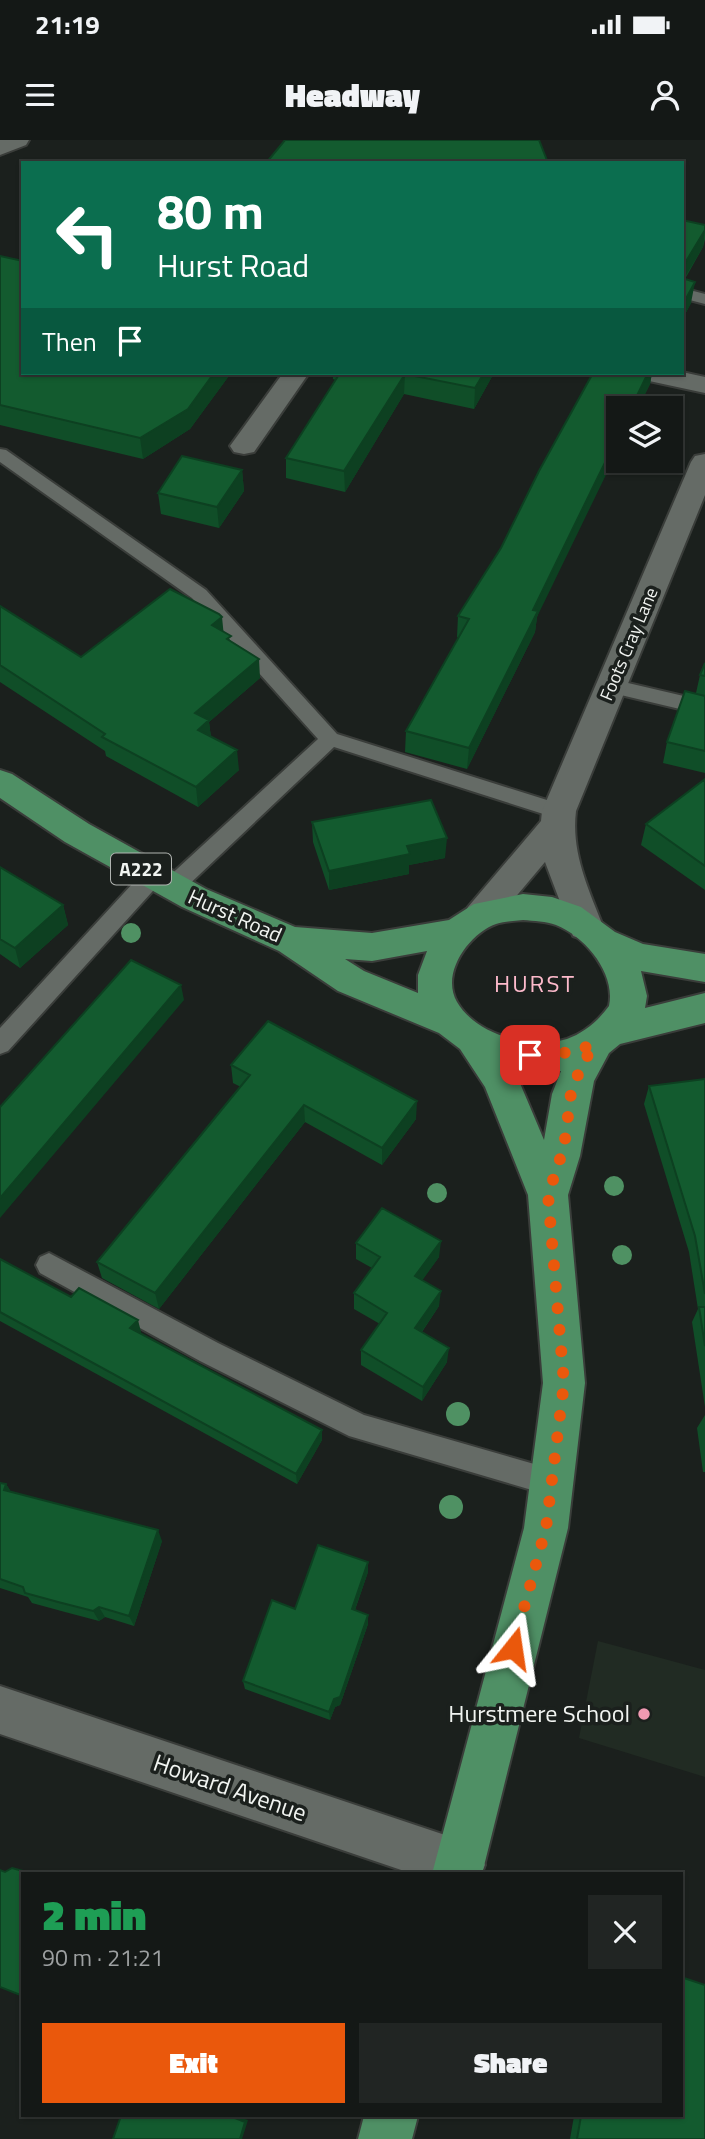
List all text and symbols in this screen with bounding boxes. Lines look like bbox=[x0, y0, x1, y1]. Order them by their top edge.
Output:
text: 21:19 bbox=[35, 5, 100, 44]
text: Headway bbox=[285, 71, 420, 119]
icon: menu bbox=[21, 76, 59, 114]
icon: person bbox=[646, 76, 684, 114]
text: 80 m bbox=[157, 173, 264, 248]
icon: left bbox=[42, 189, 133, 280]
text: Hurst Road bbox=[157, 241, 309, 289]
text: Then bbox=[42, 322, 97, 361]
icon: arrive bbox=[111, 322, 149, 360]
map controls bbox=[606, 396, 683, 473]
button: layers bbox=[606, 396, 683, 473]
street label: Foots Cray Lane bbox=[593, 583, 665, 705]
road number: A222 bbox=[111, 854, 171, 884]
street label: Hurst Road bbox=[183, 880, 288, 950]
district label: HURST bbox=[494, 965, 576, 1001]
pin bbox=[500, 1025, 560, 1085]
icon: arrive bbox=[511, 1036, 549, 1074]
position arrow bbox=[476, 1611, 550, 1685]
place label: Hurstmere School bbox=[448, 1695, 630, 1731]
marker: Hurstmere School bbox=[636, 1706, 652, 1722]
street label: Howard Avenue bbox=[149, 1744, 312, 1830]
text: 2 min bbox=[42, 1882, 146, 1946]
button: close bbox=[588, 1895, 662, 1969]
text: 90 m · 21:21 bbox=[42, 1940, 164, 1975]
button: Exit bbox=[42, 2023, 345, 2103]
button: Share bbox=[359, 2023, 662, 2103]

